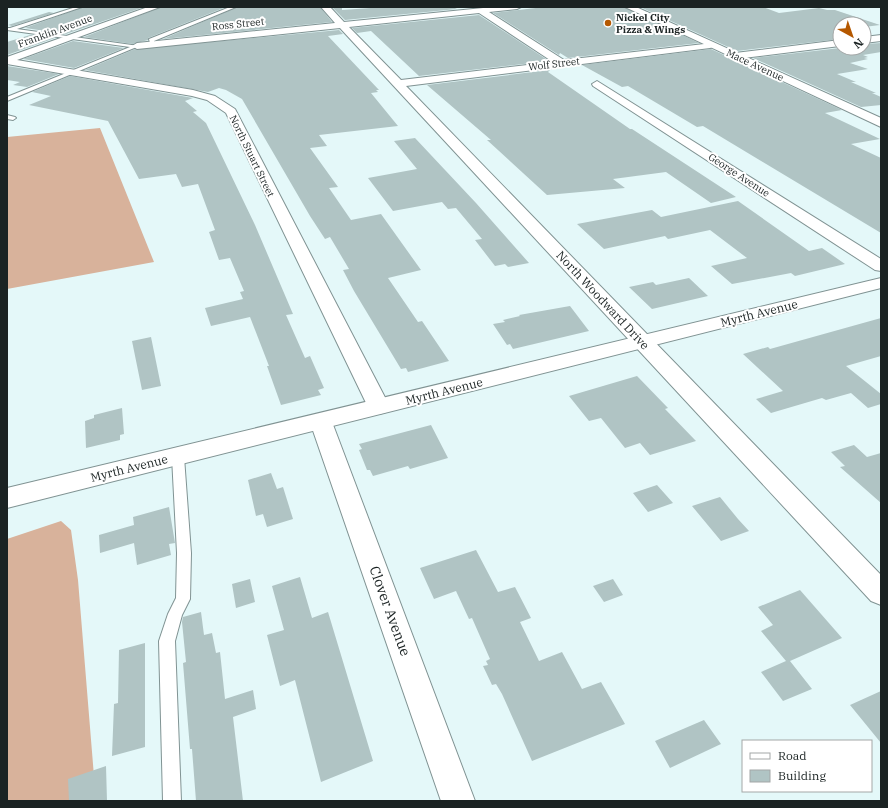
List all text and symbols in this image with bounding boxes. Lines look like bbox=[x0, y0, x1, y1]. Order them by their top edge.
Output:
place label: Nickel City Pizza & Wings bbox=[616, 11, 685, 36]
street label: Franklin Avenue bbox=[16, 12, 94, 50]
street label: Ross Street bbox=[211, 15, 265, 33]
north arrow bbox=[832, 16, 872, 56]
marker: Nickel City Pizza & Wings bbox=[603, 18, 613, 28]
text: N bbox=[850, 36, 866, 52]
street label: Mace Avenue bbox=[724, 46, 786, 84]
street label: Wolf Street bbox=[528, 54, 581, 74]
street label: North Stuart Street bbox=[227, 113, 278, 199]
street label: George Avenue bbox=[706, 150, 772, 200]
street label: North Woodward Drive bbox=[553, 247, 653, 353]
street label: Myrth Avenue bbox=[719, 296, 799, 330]
street label: Myrth Avenue bbox=[404, 374, 484, 408]
street label: Myrth Avenue bbox=[89, 451, 169, 485]
street label: Clover Avenue bbox=[365, 563, 415, 659]
legend bbox=[742, 740, 872, 792]
text: Road bbox=[778, 748, 807, 763]
text: Building bbox=[778, 768, 826, 783]

